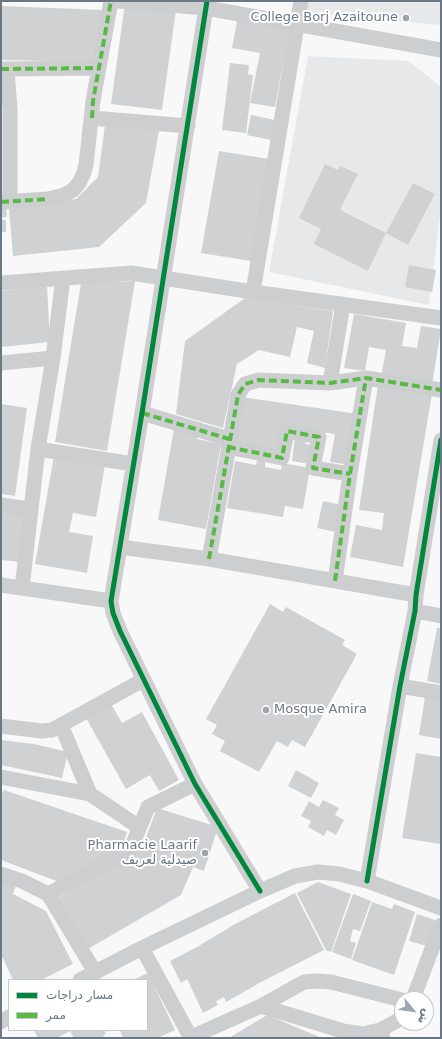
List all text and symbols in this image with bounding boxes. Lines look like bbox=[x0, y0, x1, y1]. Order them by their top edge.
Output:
place label: College Borj Azaitoune bbox=[251, 10, 398, 26]
marker: College Borj Azaitoune bbox=[401, 13, 411, 23]
place label: Mosque Amira bbox=[274, 702, 367, 718]
marker: Mosque Amira bbox=[261, 705, 271, 715]
place label: Pharmacie Laarif صيدلية لعريف bbox=[88, 838, 197, 869]
marker: Pharmacie Laarif صيدلية لعريف bbox=[200, 848, 210, 858]
legend bbox=[8, 979, 148, 1031]
text: مسار دراجات bbox=[46, 988, 113, 1002]
north arrow bbox=[394, 991, 434, 1031]
text: ش bbox=[415, 1007, 433, 1026]
text: ممر bbox=[46, 1008, 66, 1022]

